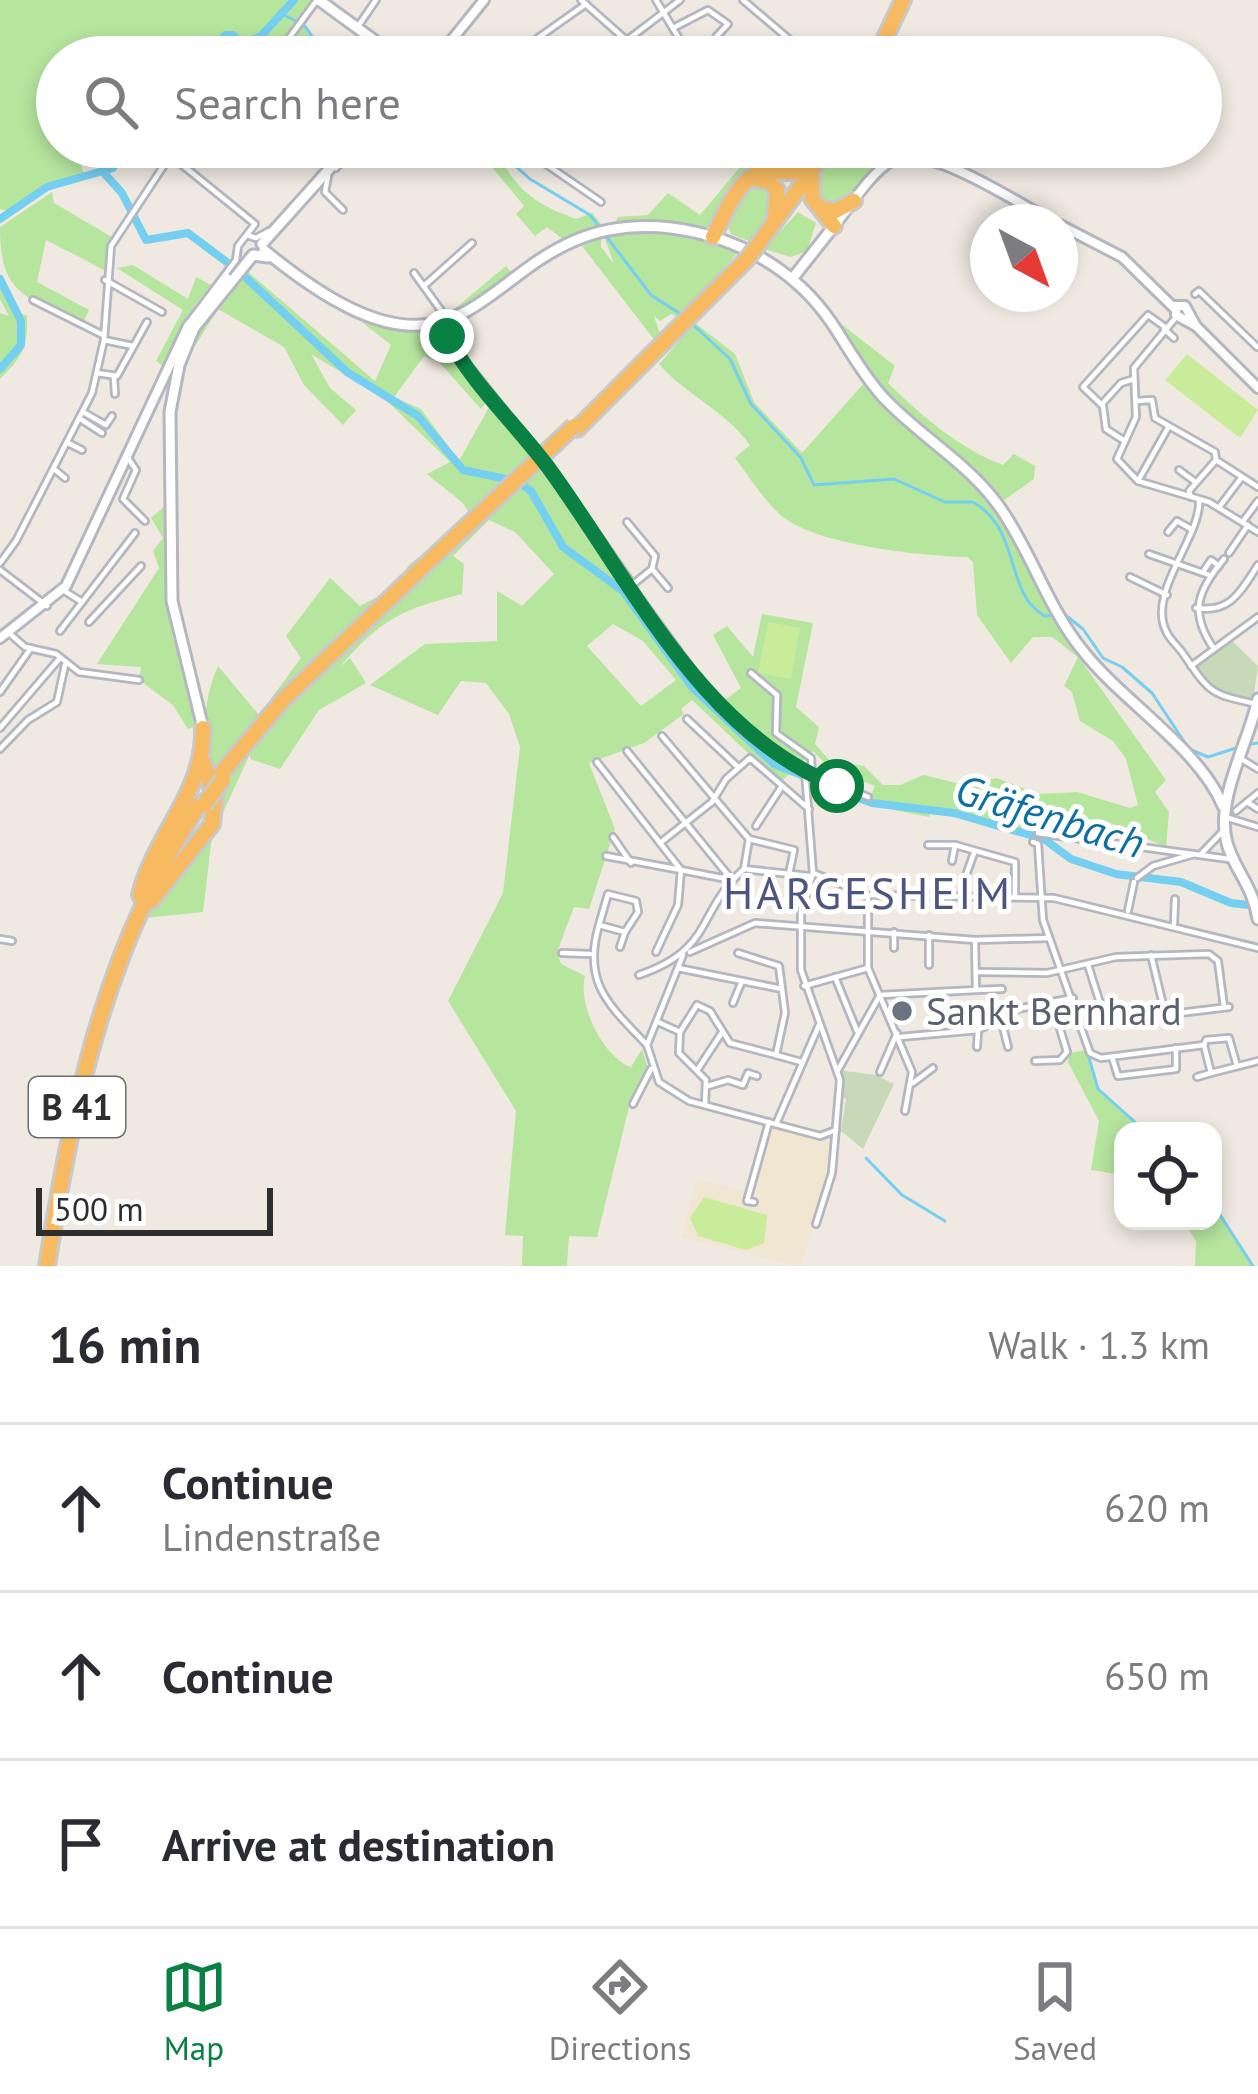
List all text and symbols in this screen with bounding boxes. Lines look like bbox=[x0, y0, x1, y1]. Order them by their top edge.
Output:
search box bbox=[36, 36, 1222, 168]
icon: search bbox=[78, 69, 144, 135]
text: Search here bbox=[174, 73, 401, 131]
north arrow bbox=[970, 204, 1078, 312]
route end bbox=[420, 309, 474, 363]
route start bbox=[810, 759, 864, 813]
water label: Gräfenbach bbox=[949, 761, 1151, 870]
district label: HARGESHEIM bbox=[723, 863, 1013, 921]
place label: Sankt Bernhard bbox=[926, 985, 1182, 1036]
marker: Sankt Bernhard bbox=[889, 998, 915, 1024]
road number: B 41 bbox=[29, 1077, 125, 1137]
map controls bbox=[1114, 1122, 1222, 1230]
button: locate bbox=[1114, 1122, 1222, 1230]
scale bar bbox=[36, 1182, 273, 1235]
text: 500 m bbox=[54, 1187, 144, 1230]
text: 16 min bbox=[48, 1311, 201, 1377]
text: Walk · 1.3 km bbox=[988, 1319, 1210, 1370]
text: Continue bbox=[162, 1453, 334, 1511]
icon: ahead bbox=[48, 1475, 114, 1541]
text: 620 m bbox=[1104, 1482, 1210, 1533]
text: Lindenstraße bbox=[162, 1511, 381, 1562]
icon: ahead bbox=[48, 1643, 114, 1709]
text: Continue bbox=[162, 1647, 334, 1705]
text: 650 m bbox=[1104, 1650, 1210, 1701]
icon: arrive bbox=[48, 1811, 114, 1877]
text: Arrive at destination bbox=[162, 1815, 555, 1873]
tab: Map bbox=[161, 1954, 227, 2069]
tab: Directions bbox=[549, 1954, 691, 2069]
tab: Saved bbox=[1013, 1954, 1097, 2069]

